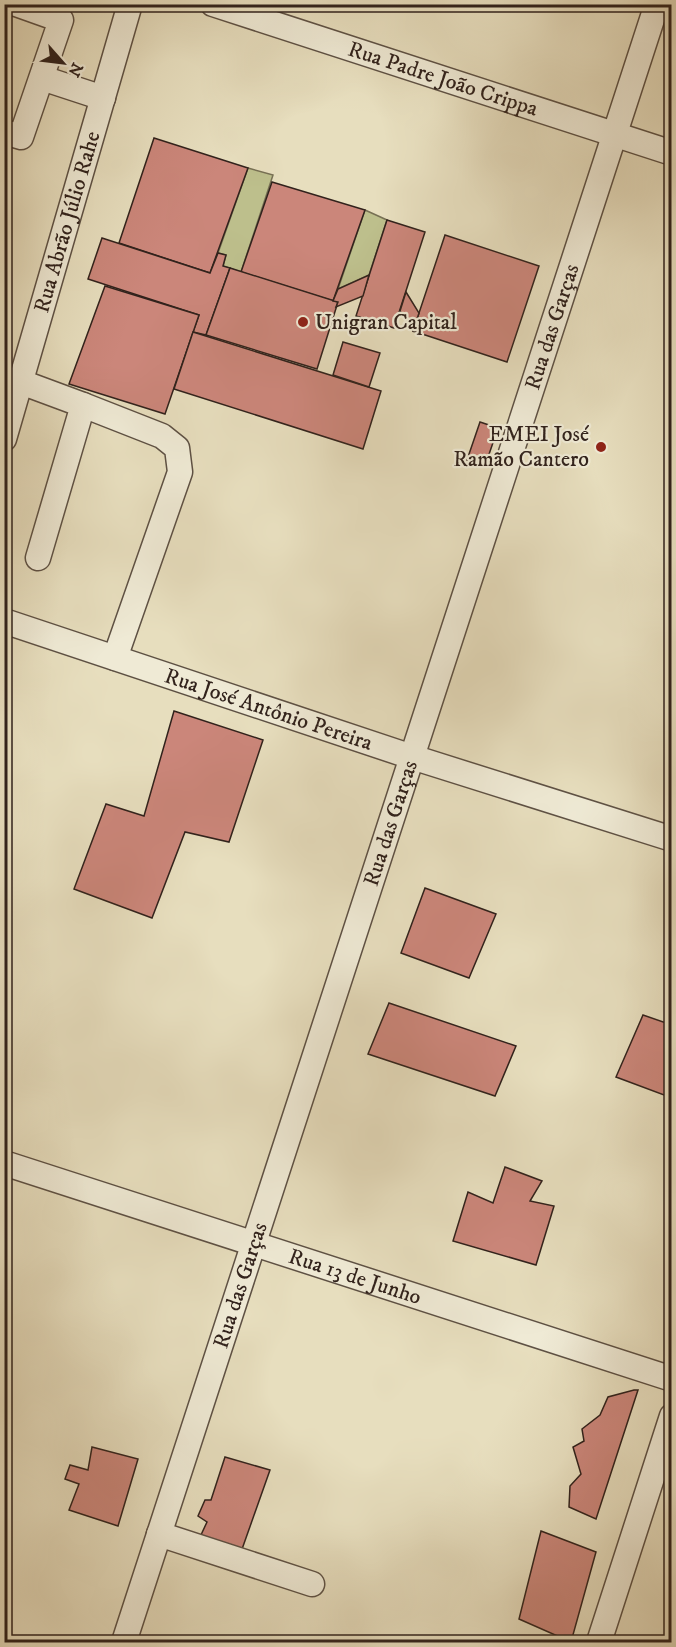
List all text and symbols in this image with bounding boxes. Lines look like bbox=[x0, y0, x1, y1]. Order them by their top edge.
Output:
north arrow bbox=[33, 33, 93, 93]
street label: Rua Padre João Crippa bbox=[345, 35, 542, 122]
text: N bbox=[63, 59, 87, 80]
street label: Rua Abrão Júlio Rahe bbox=[28, 128, 106, 316]
street label: Rua das Garças bbox=[519, 260, 585, 393]
place label: Unigran Capital bbox=[315, 309, 457, 336]
marker: Unigran Capital bbox=[296, 315, 310, 329]
place label: EMEI José Ramão Cantero bbox=[453, 421, 589, 473]
marker: EMEI José Ramão Cantero bbox=[594, 440, 608, 454]
street label: Rua José Antônio Pereira bbox=[161, 662, 377, 757]
street label: Rua das Garças bbox=[357, 757, 423, 890]
street label: Rua das Garças bbox=[207, 1219, 273, 1352]
street label: Rua 13 de Junho bbox=[285, 1242, 425, 1311]

